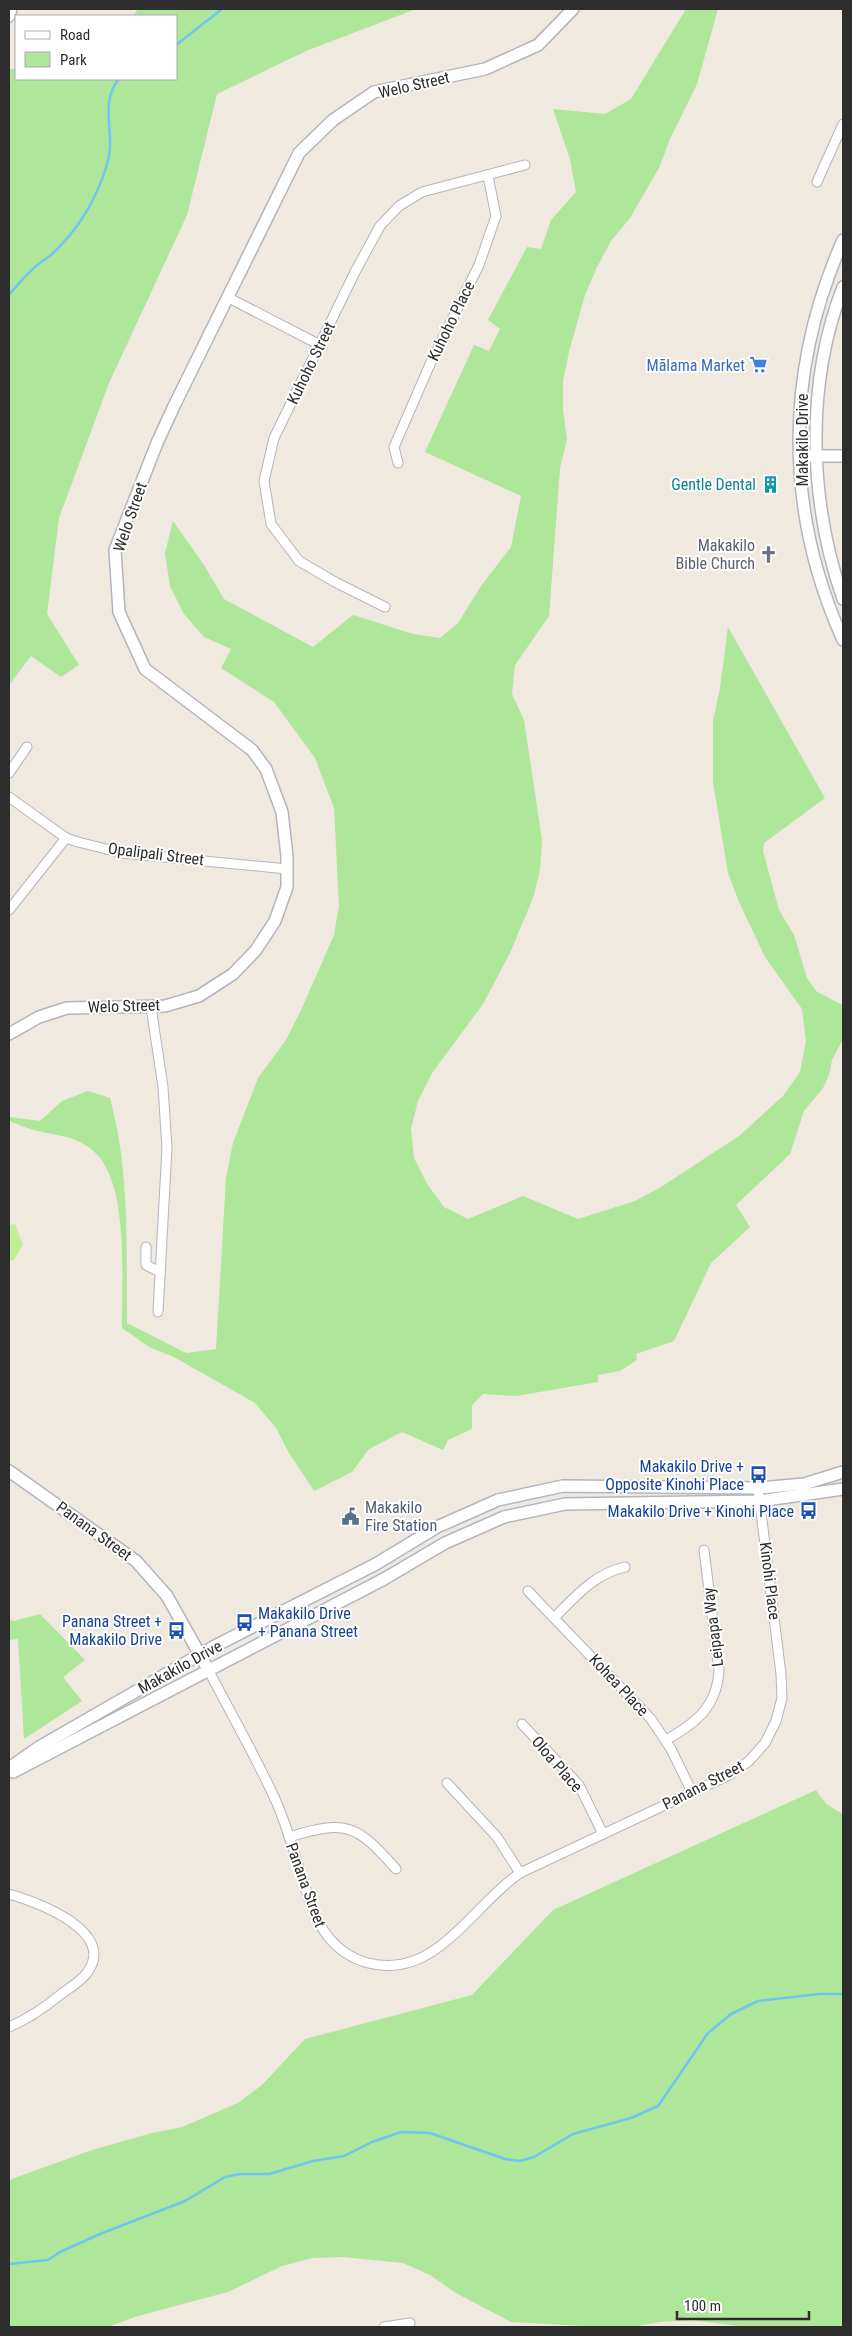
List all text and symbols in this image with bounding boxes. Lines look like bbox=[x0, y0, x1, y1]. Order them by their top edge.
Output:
legend bbox=[15, 15, 178, 80]
text: Road bbox=[60, 26, 90, 44]
text: Park bbox=[60, 51, 87, 69]
street label: Welo Street bbox=[377, 68, 452, 102]
street label: Kuhoho Place bbox=[423, 278, 479, 364]
street label: Kuhoho Street bbox=[283, 319, 339, 407]
supermarket icon: Mālama Market bbox=[749, 355, 769, 375]
place label: Mālama Market bbox=[647, 356, 745, 375]
street label: Makakilo Drive bbox=[793, 394, 812, 486]
building icon: Gentle Dental bbox=[760, 474, 780, 494]
place label: Gentle Dental bbox=[671, 475, 756, 494]
street label: Welo Street bbox=[109, 479, 151, 554]
place label: Makakilo Bible Church bbox=[675, 536, 755, 573]
church icon: Makakilo Bible Church bbox=[759, 544, 779, 564]
street label: Opalipali Street bbox=[107, 839, 205, 869]
street label: Welo Street bbox=[88, 995, 161, 1017]
place label: Makakilo Drive + Opposite Kinohi Place bbox=[605, 1457, 744, 1494]
bus stop icon: Makakilo Drive + Opposite Kinohi Place bbox=[748, 1465, 768, 1485]
street label: Panana Street bbox=[53, 1497, 136, 1565]
place label: Makakilo Fire Station bbox=[365, 1498, 437, 1535]
bus stop icon: Makakilo Drive + Kinohi Place bbox=[798, 1501, 818, 1521]
place label: Makakilo Drive + Kinohi Place bbox=[608, 1502, 794, 1521]
public building icon: Makakilo Fire Station bbox=[341, 1506, 361, 1526]
street label: Kinohi Place bbox=[756, 1541, 784, 1621]
street label: Leipapa Way bbox=[699, 1586, 727, 1668]
place label: Makakilo Drive + Panana Street bbox=[258, 1604, 358, 1641]
place label: Panana Street + Makakilo Drive bbox=[62, 1612, 162, 1649]
bus stop icon: Makakilo Drive + Panana Street bbox=[234, 1612, 254, 1632]
bus stop icon: Panana Street + Makakilo Drive bbox=[166, 1620, 186, 1640]
street label: Makakilo Drive bbox=[135, 1636, 225, 1698]
street label: Kohea Place bbox=[585, 1650, 653, 1720]
street label: Oloa Place bbox=[528, 1732, 586, 1796]
street label: Panana Street bbox=[659, 1756, 747, 1814]
street label: Panana Street bbox=[282, 1840, 330, 1930]
scale bar bbox=[677, 2288, 810, 2320]
text: 100 m bbox=[684, 2297, 721, 2315]

